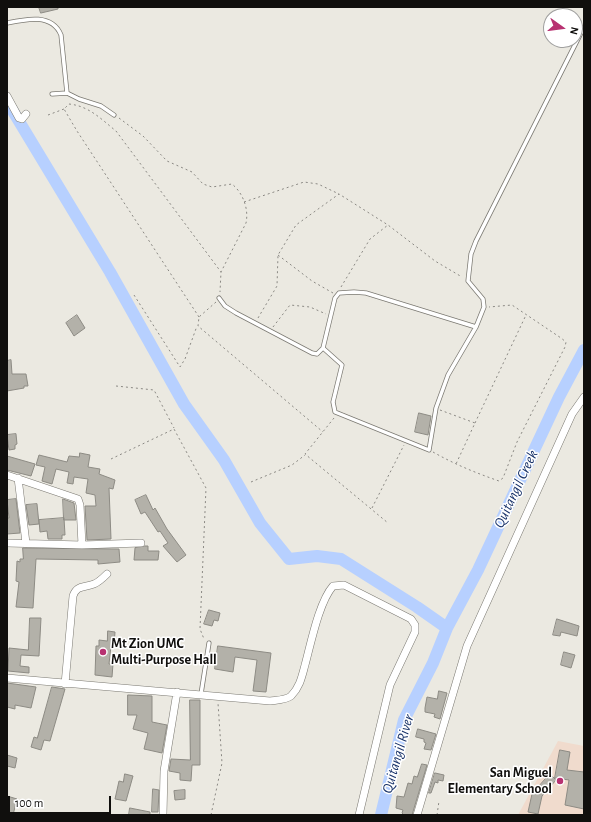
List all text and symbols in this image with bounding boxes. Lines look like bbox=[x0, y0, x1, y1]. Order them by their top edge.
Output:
north arrow bbox=[543, 8, 583, 48]
text: N bbox=[568, 26, 580, 36]
water label: Quitangil Creek bbox=[490, 447, 542, 531]
place label: Mt Zion UMC Multi-Purpose Hall bbox=[111, 636, 217, 668]
marker: Mt Zion UMC Multi-Purpose Hall bbox=[98, 647, 108, 657]
water label: Quitangil River bbox=[378, 712, 418, 796]
place label: San Miguel Elementary School bbox=[447, 765, 552, 798]
marker: San Miguel Elementary School bbox=[555, 776, 565, 786]
scale bar bbox=[10, 788, 113, 814]
text: 100 m bbox=[15, 797, 43, 809]

